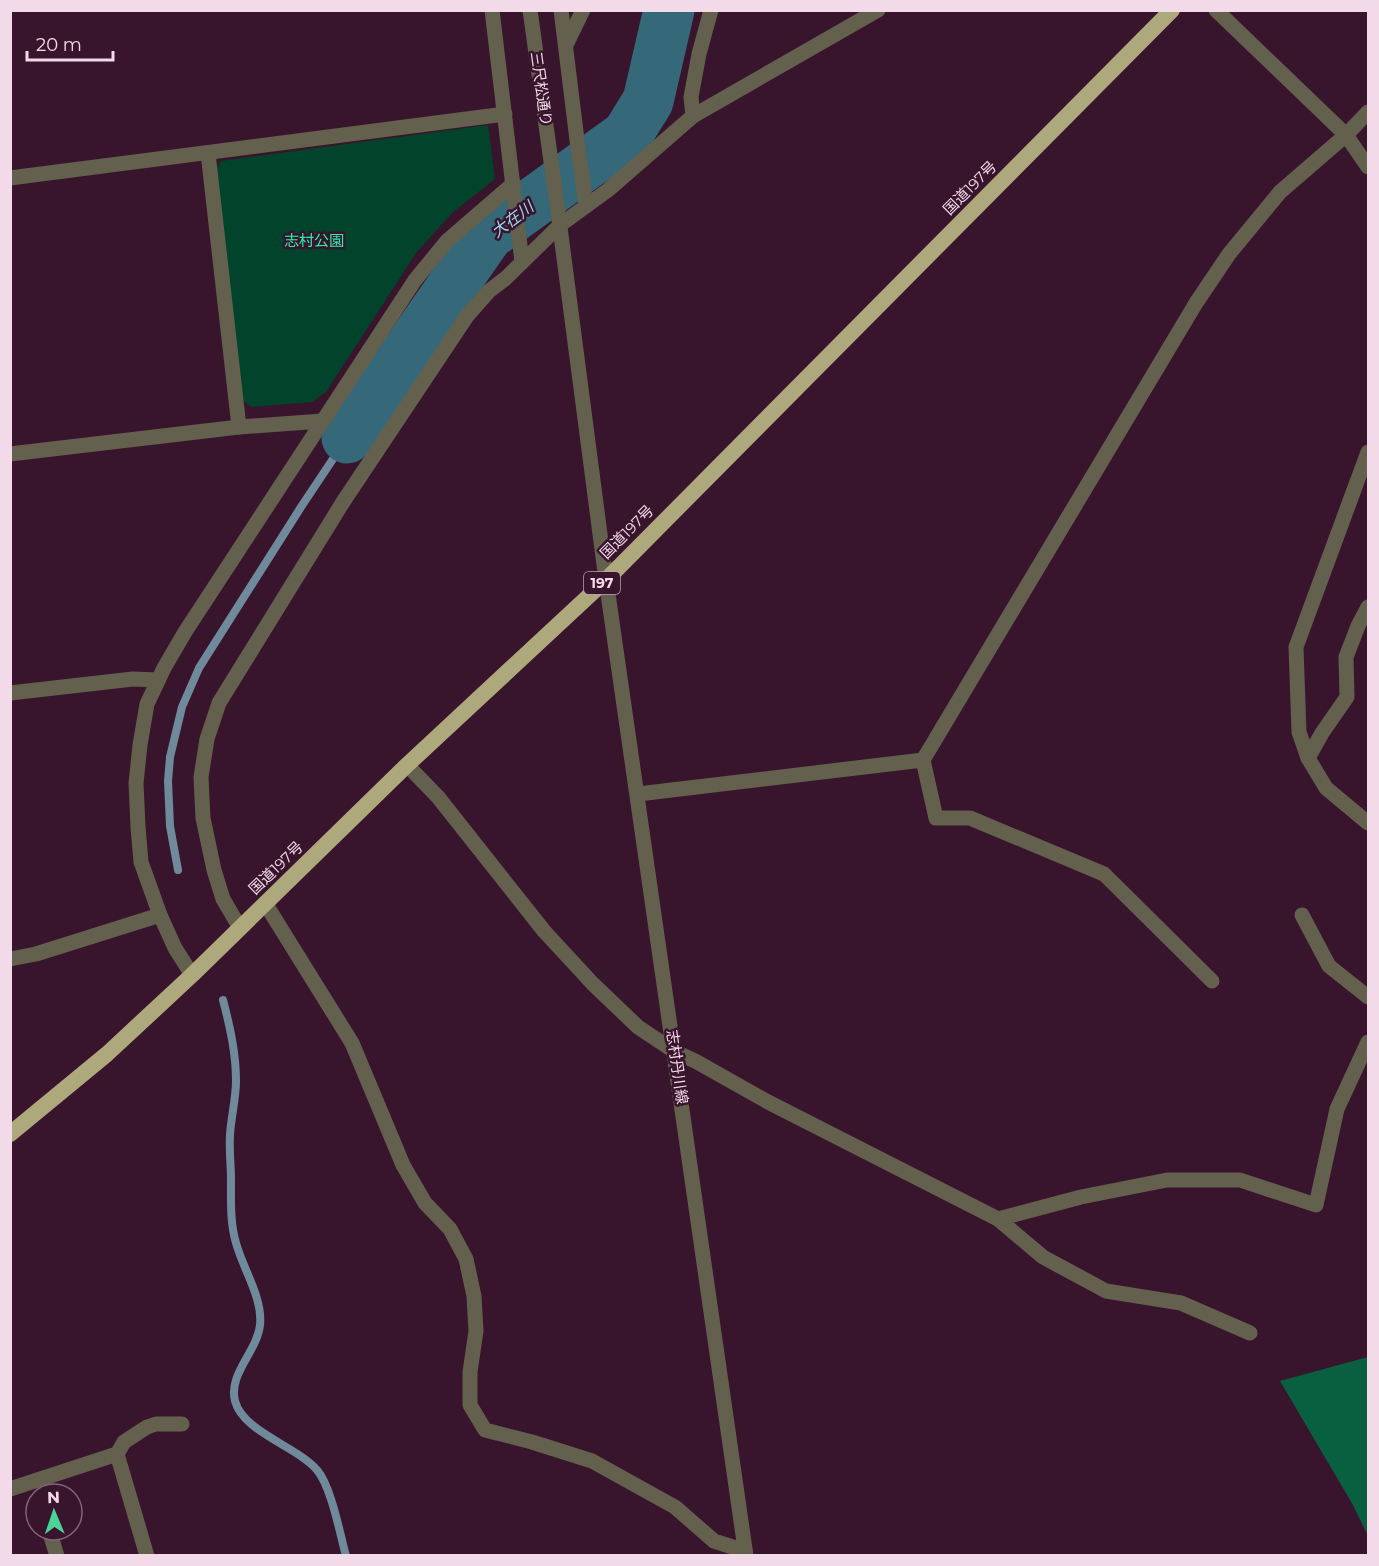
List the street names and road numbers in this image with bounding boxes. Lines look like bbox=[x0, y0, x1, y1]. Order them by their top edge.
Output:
street label: 三尺松通り bbox=[527, 50, 556, 127]
street label: 国道197号 bbox=[939, 157, 1001, 219]
street label: 国道197号 bbox=[596, 501, 658, 563]
road number: 197 bbox=[584, 572, 620, 594]
street label: 国道197号 bbox=[244, 837, 307, 898]
street label: 志村丹川線 bbox=[663, 1028, 692, 1105]

